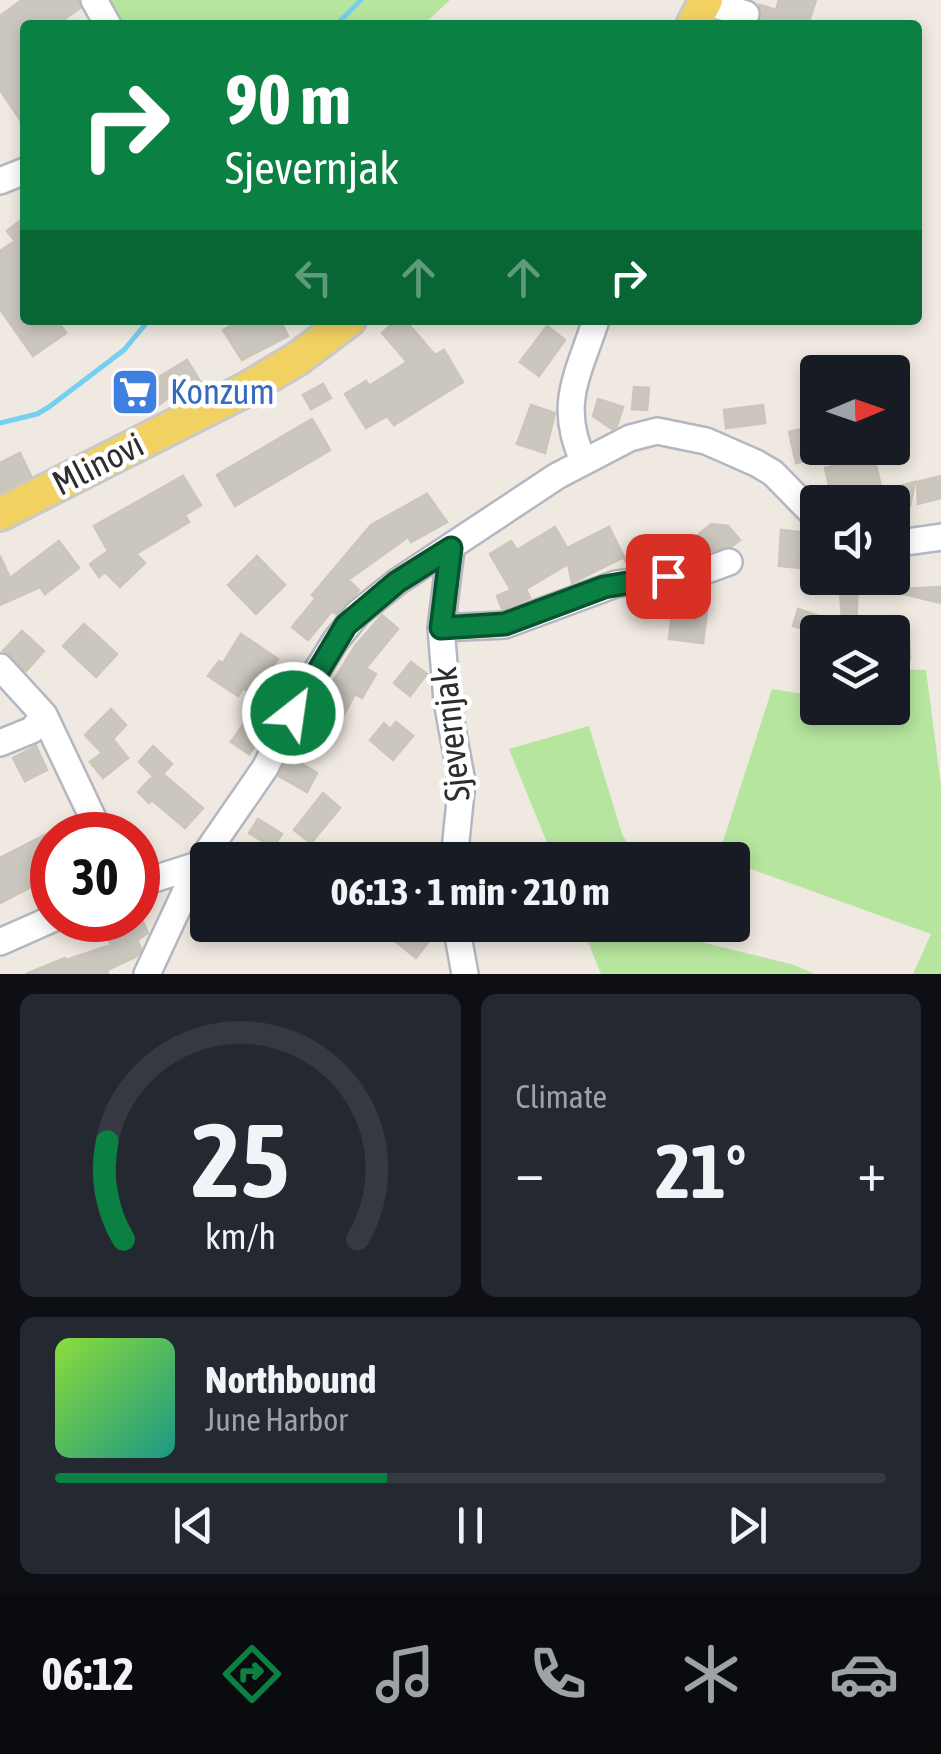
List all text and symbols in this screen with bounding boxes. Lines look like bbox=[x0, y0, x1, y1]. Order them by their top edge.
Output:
text: 90 m bbox=[225, 59, 351, 139]
icon: right bbox=[60, 60, 190, 190]
text: Sjevernjak bbox=[225, 142, 399, 194]
icon: left bbox=[286, 250, 341, 305]
icon: ahead bbox=[391, 250, 446, 305]
icon: ahead bbox=[496, 250, 551, 305]
icon: right bbox=[601, 250, 656, 305]
north arrow bbox=[800, 355, 910, 465]
map controls bbox=[800, 355, 910, 725]
supermarket icon: Konzum bbox=[109, 366, 161, 418]
place label: Konzum bbox=[170, 371, 275, 411]
street label: Mlinovi bbox=[46, 423, 150, 503]
button: sound bbox=[800, 485, 910, 595]
pin bbox=[626, 534, 711, 619]
icon: arrive bbox=[641, 549, 696, 604]
button: layers bbox=[800, 615, 910, 725]
position arrow bbox=[241, 661, 345, 765]
street label: Sjevernjak bbox=[423, 665, 477, 803]
speed limit sign: 30 bbox=[30, 812, 160, 942]
text: 06:13 · 1 min · 210 m bbox=[330, 870, 610, 913]
text: Climate bbox=[516, 1078, 607, 1115]
text: 25 bbox=[191, 1100, 289, 1219]
text: 21° bbox=[655, 1128, 746, 1214]
text: − bbox=[516, 1140, 544, 1203]
text: + bbox=[857, 1140, 886, 1203]
text: km/h bbox=[205, 1216, 276, 1257]
text: Northbound bbox=[205, 1358, 376, 1401]
text: June Harbor bbox=[205, 1401, 348, 1438]
icon: previous bbox=[166, 1498, 221, 1553]
icon: pause bbox=[443, 1498, 498, 1553]
icon: next bbox=[720, 1498, 775, 1553]
icon: directions bbox=[217, 1639, 287, 1709]
icon: music bbox=[370, 1639, 440, 1709]
icon: phone bbox=[523, 1639, 593, 1709]
icon: climate bbox=[676, 1639, 746, 1709]
icon: car bbox=[829, 1639, 899, 1709]
text: 06:12 bbox=[42, 1648, 134, 1700]

